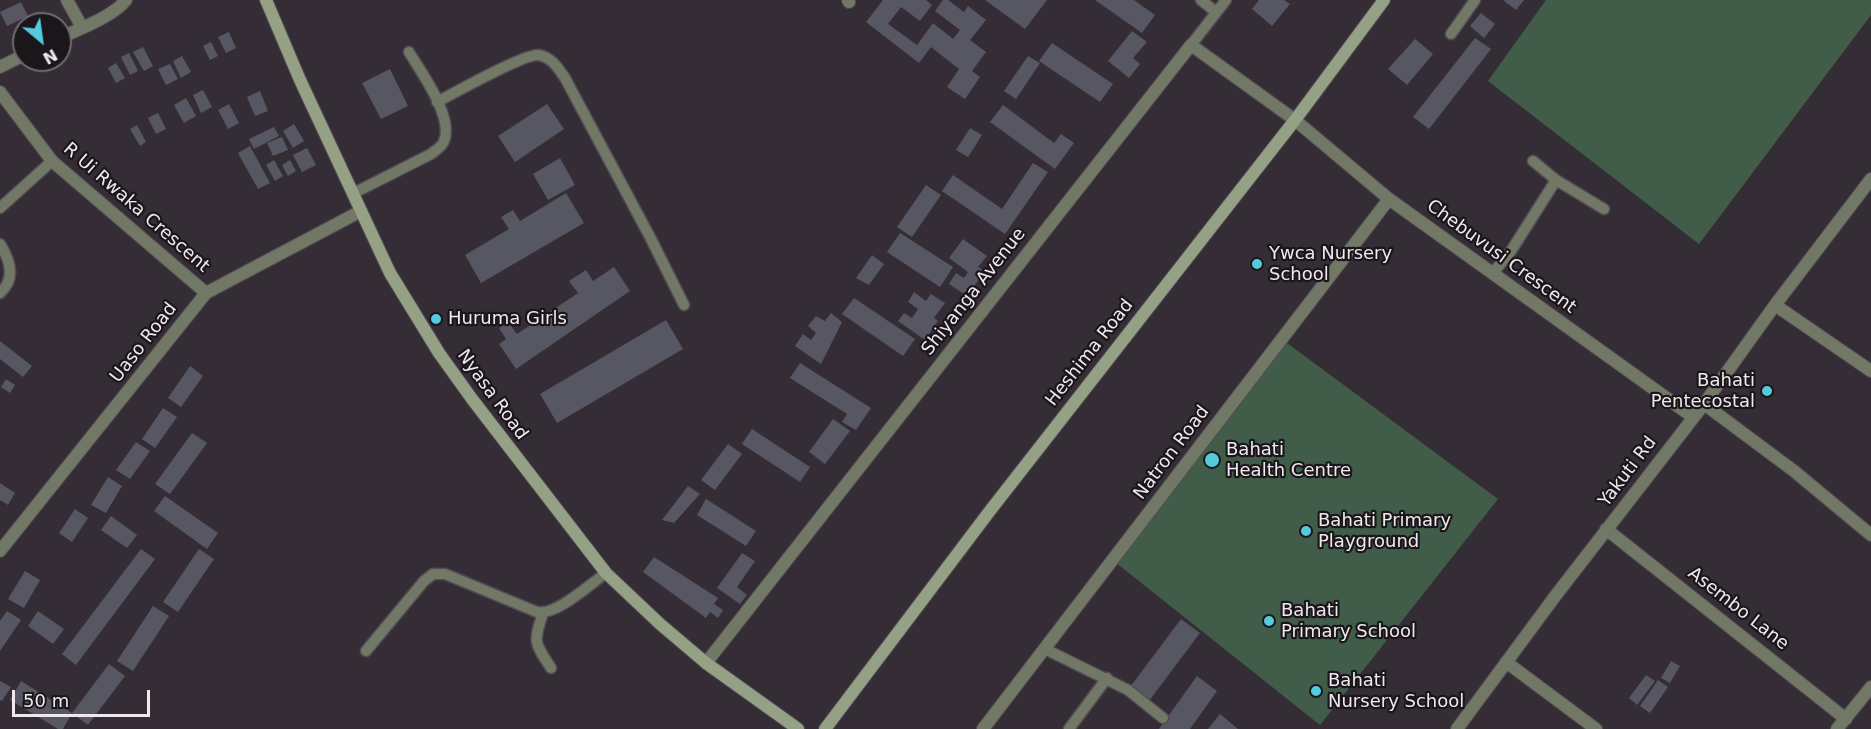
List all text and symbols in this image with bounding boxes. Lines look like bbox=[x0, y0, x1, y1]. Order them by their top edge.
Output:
north arrow bbox=[12, 12, 72, 72]
text: N bbox=[40, 45, 60, 68]
street label: R Ui Rwaka Crescent bbox=[58, 139, 214, 277]
street label: Chebuvusi Crescent bbox=[1422, 196, 1580, 318]
street label: Shiyanga Avenue bbox=[917, 224, 1031, 360]
place label: Ywca Nursery School bbox=[1269, 243, 1392, 286]
marker: Ywca Nursery School bbox=[1250, 257, 1264, 271]
street label: Heshima Road bbox=[1042, 295, 1138, 411]
street label: Uaso Road bbox=[106, 299, 182, 387]
place label: Huruma Girls bbox=[448, 308, 567, 330]
marker: Huruma Girls bbox=[429, 312, 443, 326]
street label: Nyasa Road bbox=[452, 346, 532, 444]
place label: Bahati Pentecostal bbox=[1651, 370, 1755, 412]
marker: Bahati Pentecostal bbox=[1760, 384, 1774, 398]
street label: Natron Road bbox=[1130, 402, 1214, 504]
street label: Yakuti Rd bbox=[1595, 433, 1661, 511]
place label: Bahati Health Centre bbox=[1226, 439, 1351, 482]
marker: Bahati Health Centre bbox=[1203, 451, 1221, 469]
place label: Bahati Primary Playground bbox=[1318, 510, 1451, 552]
marker: Bahati Primary Playground bbox=[1299, 524, 1313, 538]
street label: Asembo Lane bbox=[1683, 563, 1793, 655]
place label: Bahati Primary School bbox=[1281, 600, 1416, 642]
marker: Bahati Primary School bbox=[1262, 614, 1276, 628]
place label: Bahati Nursery School bbox=[1328, 670, 1464, 712]
scale bar bbox=[15, 678, 153, 716]
marker: Bahati Nursery School bbox=[1309, 684, 1323, 698]
text: 50 m bbox=[23, 690, 69, 711]

